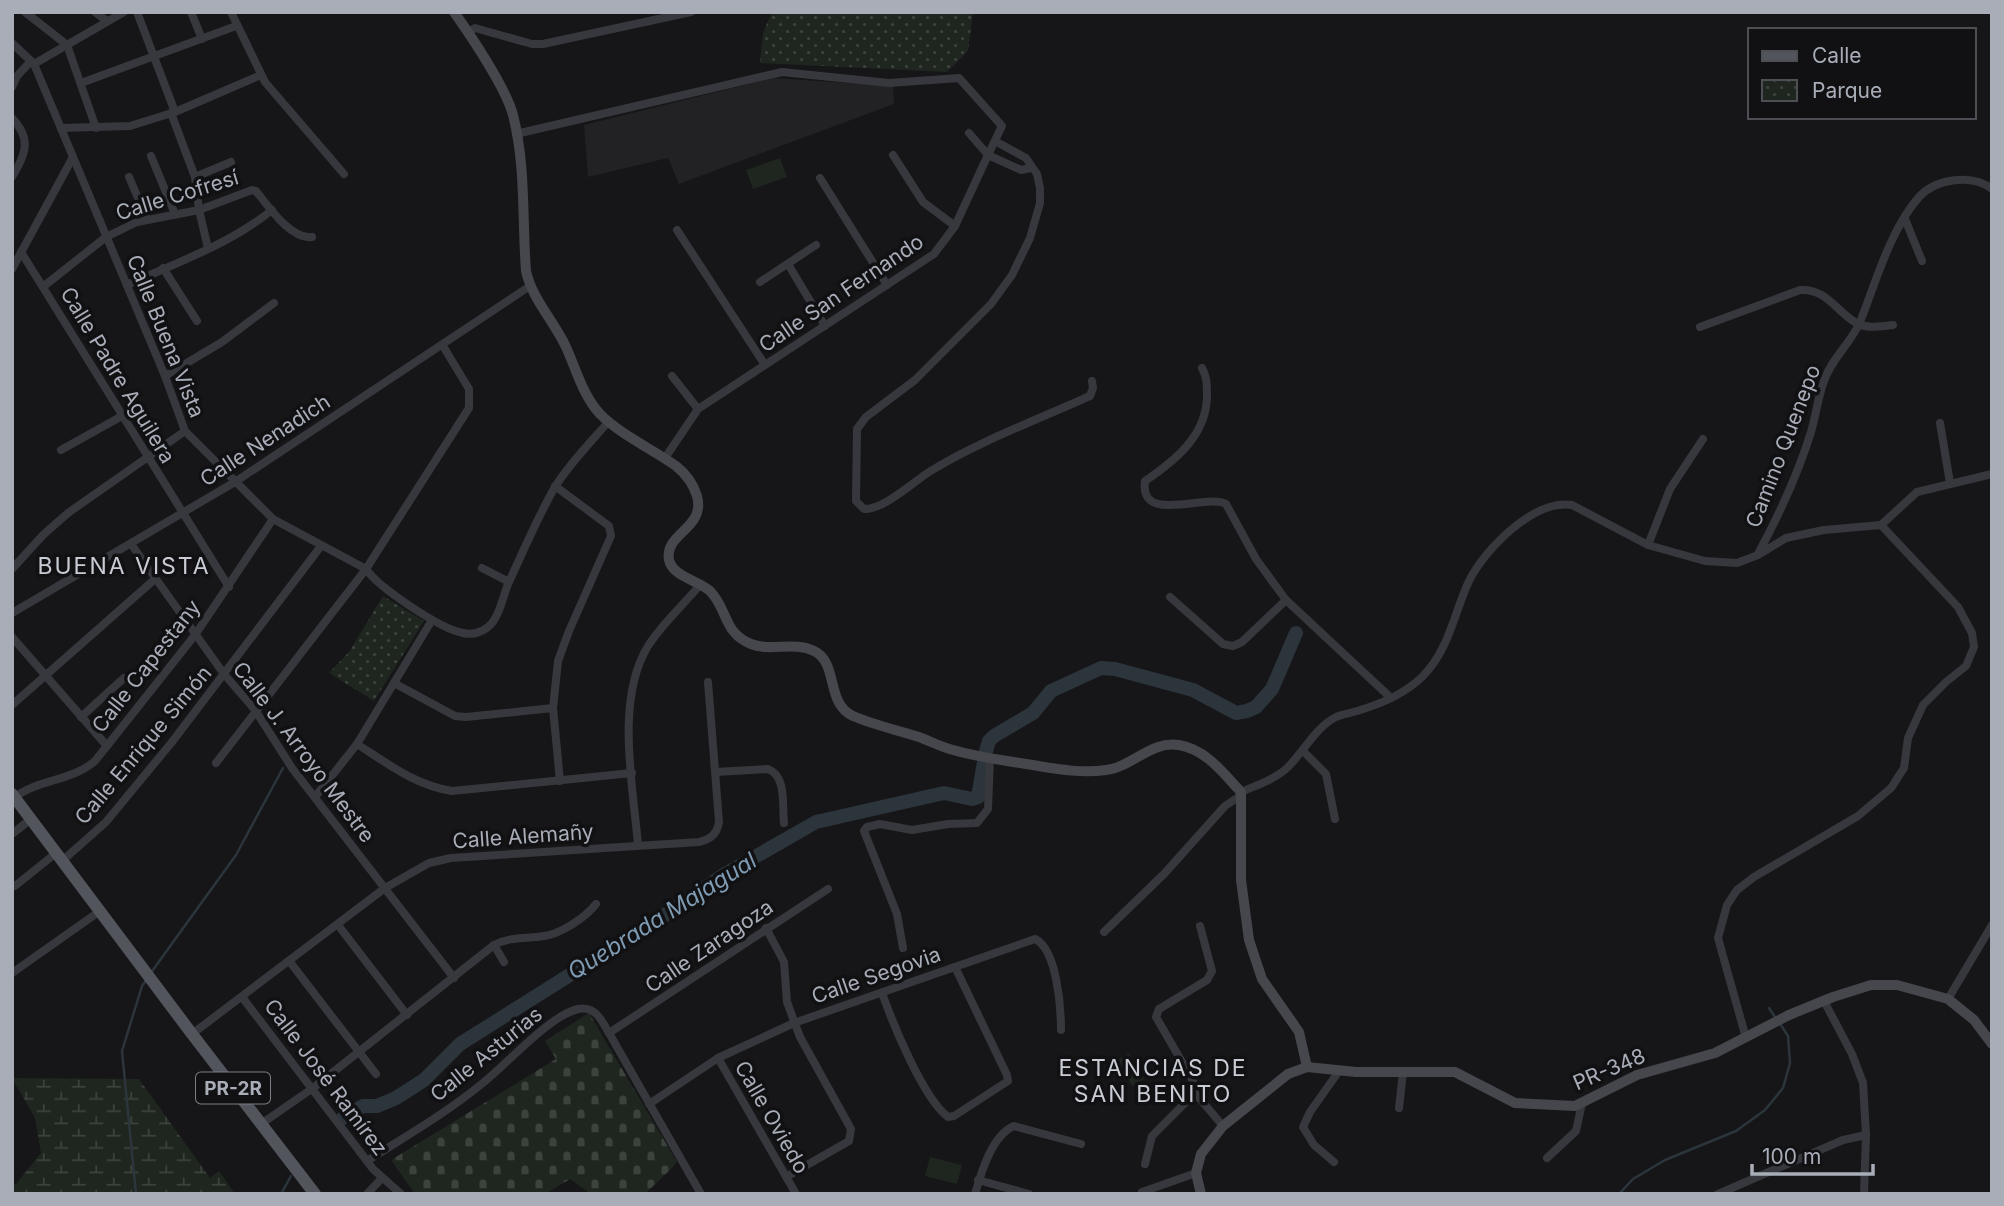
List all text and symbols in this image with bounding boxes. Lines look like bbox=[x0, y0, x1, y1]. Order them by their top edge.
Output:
legend bbox=[1748, 28, 1976, 119]
text: Calle bbox=[1812, 43, 1862, 68]
text: Parque bbox=[1812, 78, 1882, 103]
street label: Calle Cofresí bbox=[113, 164, 242, 226]
street label: Calle San Fernando bbox=[754, 229, 928, 357]
street label: Calle Buena Vista bbox=[122, 251, 210, 421]
street label: Calle Padre Aguilera bbox=[55, 282, 181, 468]
street label: Camino Quenepo bbox=[1740, 361, 1826, 531]
street label: Calle Nenadich bbox=[195, 389, 335, 491]
district label: BUENA VISTA bbox=[37, 552, 211, 580]
street label: Calle Capestany bbox=[86, 595, 206, 737]
street label: Calle J. Arroyo Mestre bbox=[228, 657, 380, 847]
street label: Calle Enrique Simón bbox=[69, 661, 217, 829]
street label: Calle Alemañy bbox=[452, 819, 595, 853]
water label: Quebrada Majagual bbox=[562, 846, 762, 986]
street label: Calle Zaragoza bbox=[640, 894, 778, 998]
street label: Calle Segovia bbox=[808, 941, 944, 1009]
street label: Calle José Ramírez bbox=[259, 994, 393, 1160]
street label: Calle Asturias bbox=[425, 1001, 547, 1107]
street label: PR-348 bbox=[1569, 1043, 1649, 1095]
district label: ESTANCIAS DE SAN BENITO bbox=[1058, 1054, 1248, 1108]
street label: Calle Oviedo bbox=[730, 1056, 814, 1178]
road number: PR-2R bbox=[196, 1072, 270, 1104]
scale bar bbox=[1752, 1132, 1873, 1176]
text: 100 m bbox=[1762, 1144, 1821, 1169]

